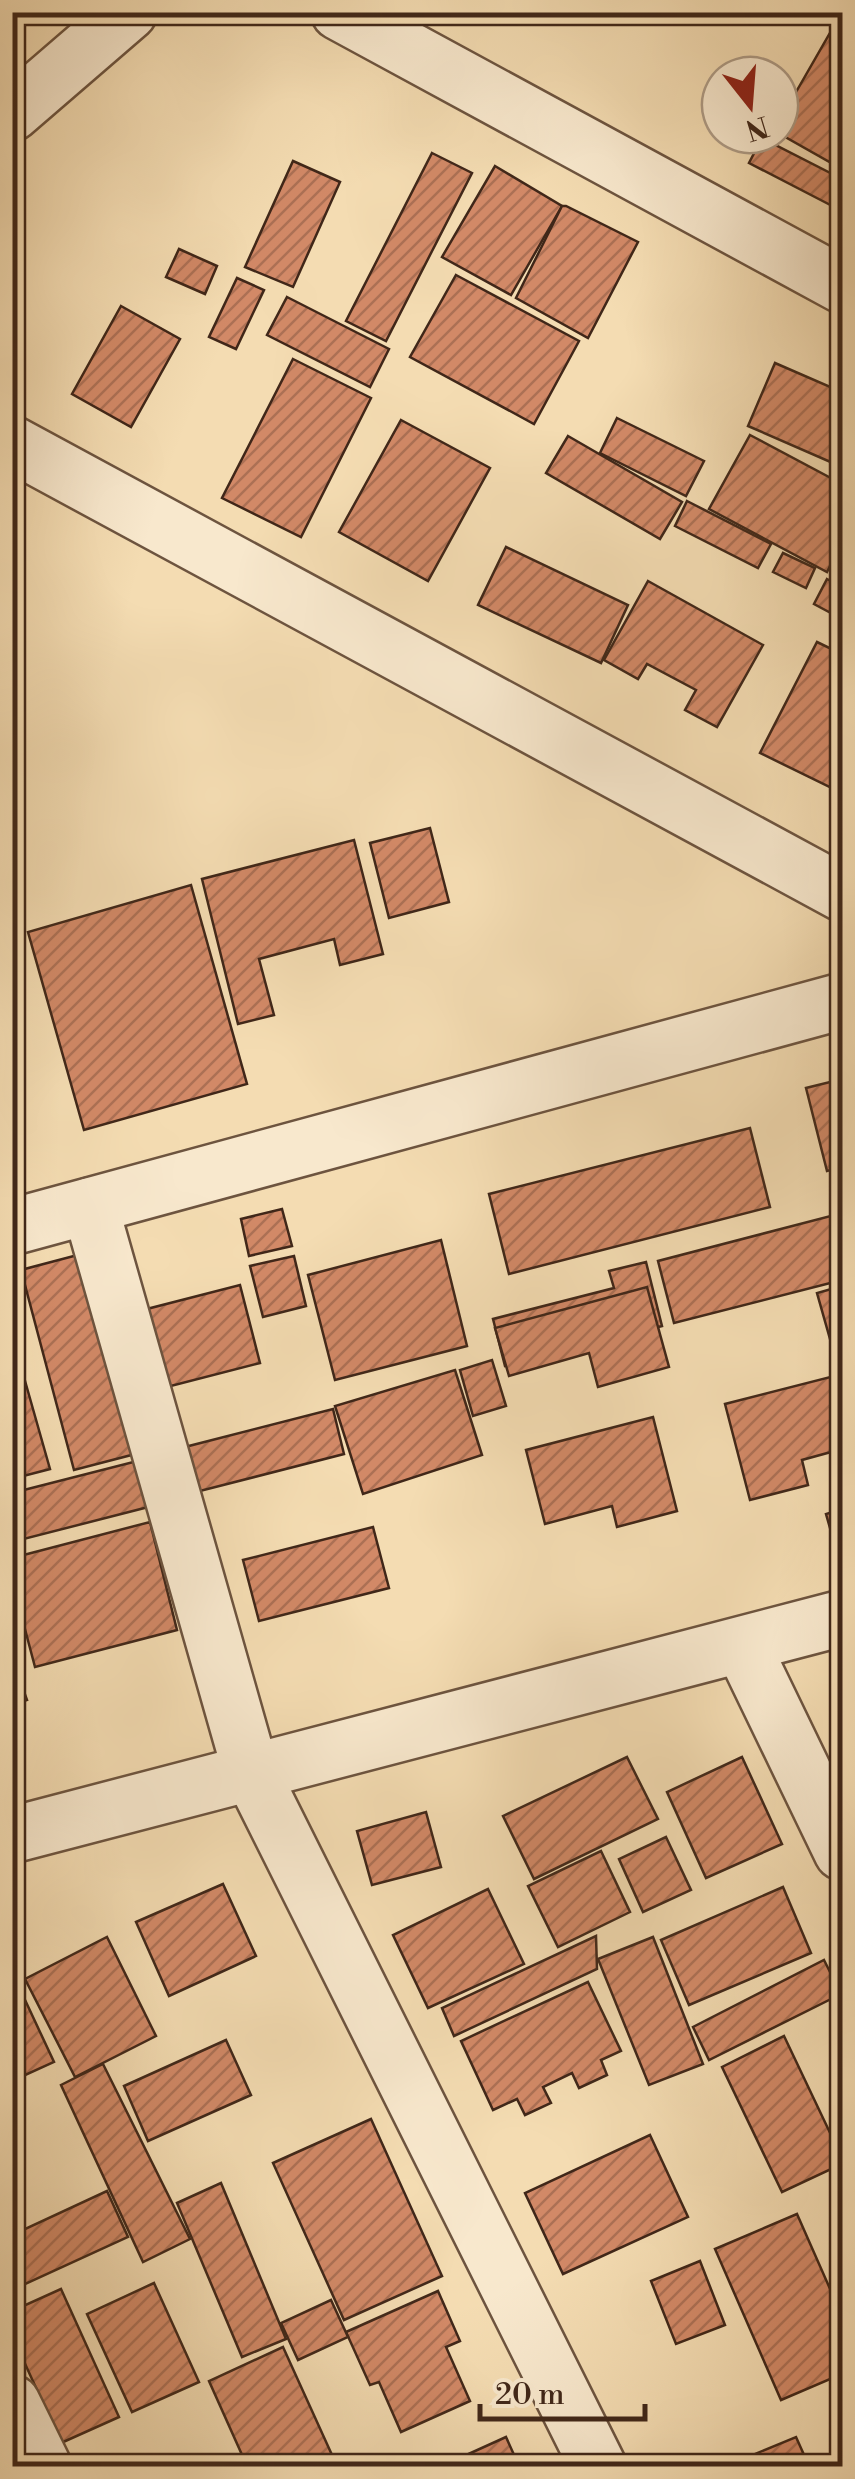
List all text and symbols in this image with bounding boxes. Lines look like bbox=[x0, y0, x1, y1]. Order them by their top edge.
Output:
north arrow bbox=[700, 55, 800, 155]
text: N bbox=[741, 107, 773, 147]
scale bar bbox=[480, 2359, 645, 2421]
text: 20 m bbox=[495, 2376, 564, 2414]

